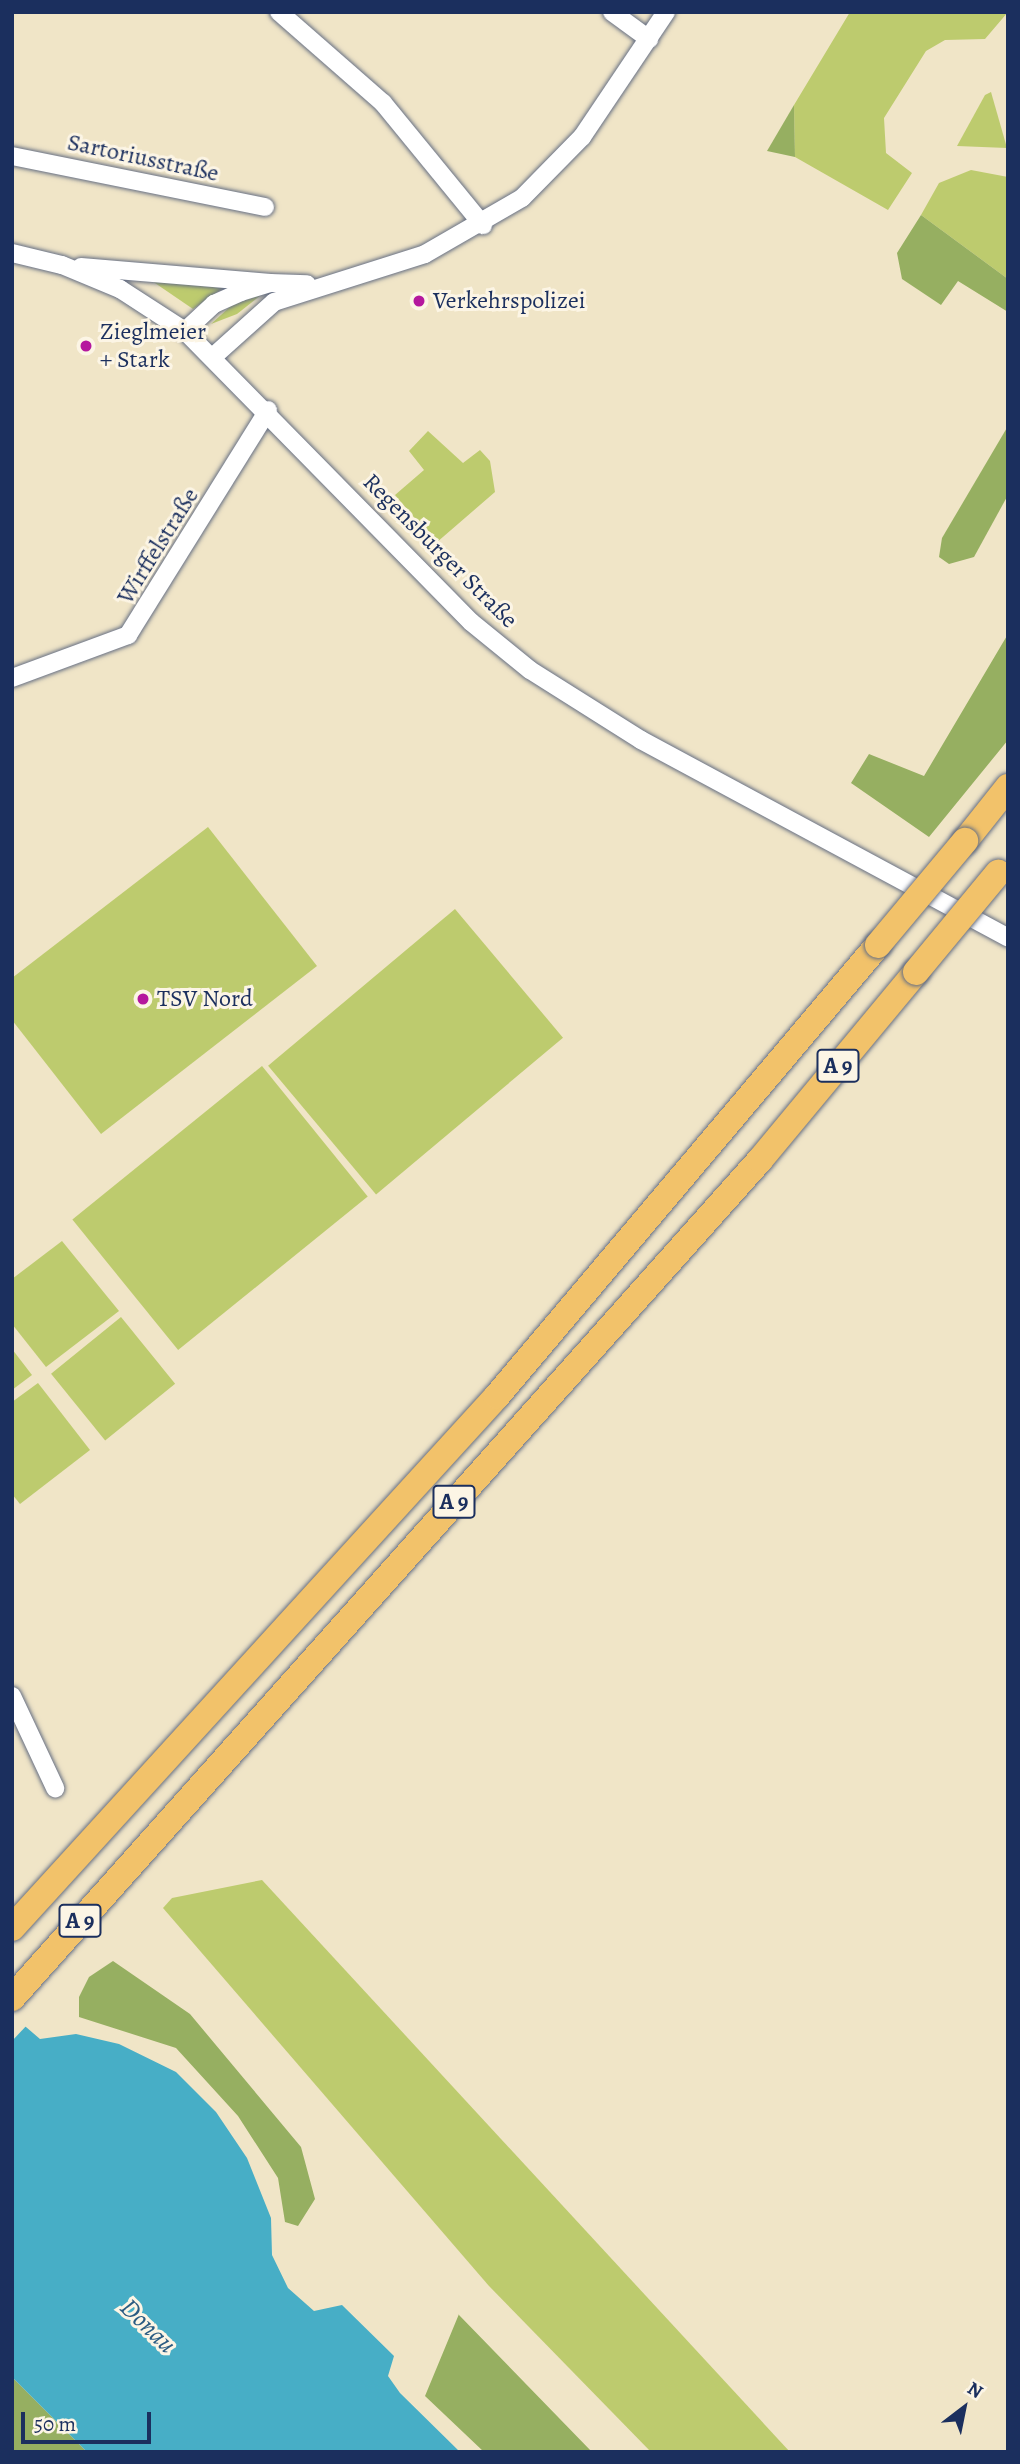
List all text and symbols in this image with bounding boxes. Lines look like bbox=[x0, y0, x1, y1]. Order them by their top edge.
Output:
street label: Sartoriusstraße bbox=[65, 128, 221, 188]
place label: Verkehrspolizei bbox=[433, 287, 585, 315]
marker: Verkehrspolizei bbox=[411, 293, 427, 309]
place label: Zieglmeier + Stark bbox=[100, 318, 206, 374]
marker: Zieglmeier + Stark bbox=[78, 338, 94, 354]
street label: Regensburger Straße bbox=[357, 468, 523, 634]
street label: Wirffelstraße bbox=[111, 483, 205, 609]
place label: TSV Nord bbox=[157, 985, 253, 1013]
marker: TSV Nord bbox=[135, 991, 151, 1007]
road number: A 9 bbox=[815, 1046, 861, 1086]
road number: A 9 bbox=[431, 1483, 477, 1522]
road number: A 9 bbox=[57, 1902, 103, 1940]
water label: Donau bbox=[114, 2292, 182, 2360]
north arrow bbox=[929, 2373, 999, 2443]
text: N bbox=[962, 2375, 988, 2405]
scale bar bbox=[24, 2398, 154, 2442]
text: 50 m bbox=[34, 2410, 76, 2438]

